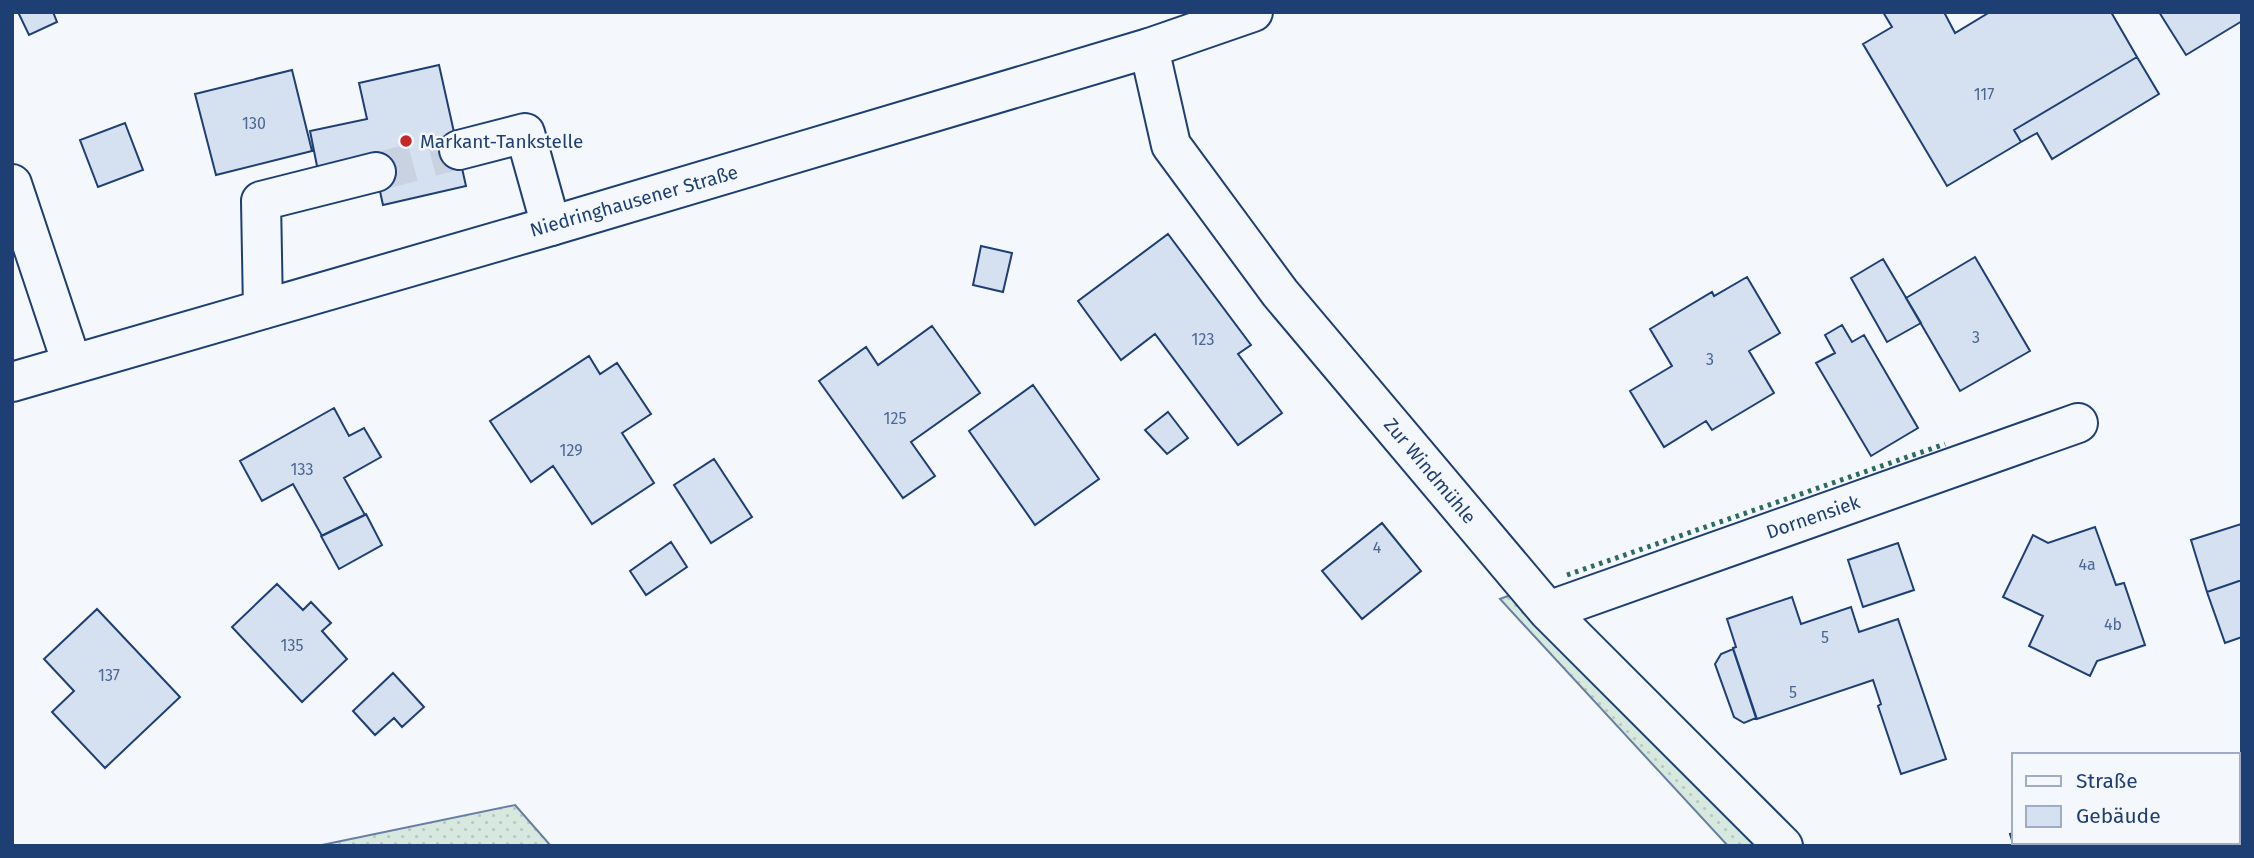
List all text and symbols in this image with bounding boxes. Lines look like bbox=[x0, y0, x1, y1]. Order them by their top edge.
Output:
house number: 117 bbox=[1974, 85, 1994, 104]
house number: 130 bbox=[242, 114, 266, 133]
place label: Markant-Tankstelle bbox=[420, 130, 583, 153]
marker: Markant-Tankstelle bbox=[398, 133, 414, 149]
street label: Niedringhausener Straße bbox=[527, 160, 741, 242]
house number: 3 bbox=[1972, 328, 1980, 347]
house number: 123 bbox=[1192, 330, 1214, 349]
house number: 3 bbox=[1706, 350, 1714, 369]
house number: 125 bbox=[884, 409, 906, 428]
street label: Zur Windmühle bbox=[1379, 413, 1481, 529]
house number: 129 bbox=[559, 441, 583, 460]
house number: 133 bbox=[291, 460, 313, 479]
street label: Dornensiek bbox=[1763, 490, 1863, 544]
house number: 4 bbox=[1373, 538, 1382, 557]
house number: 4a bbox=[2078, 555, 2096, 574]
house number: 4b bbox=[2104, 615, 2122, 634]
house number: 5 bbox=[1821, 628, 1829, 647]
house number: 135 bbox=[281, 636, 303, 655]
house number: 137 bbox=[98, 666, 120, 685]
house number: 5 bbox=[1789, 683, 1797, 702]
legend bbox=[2012, 753, 2240, 844]
text: Straße bbox=[2076, 768, 2138, 794]
text: Gebäude bbox=[2076, 803, 2161, 829]

